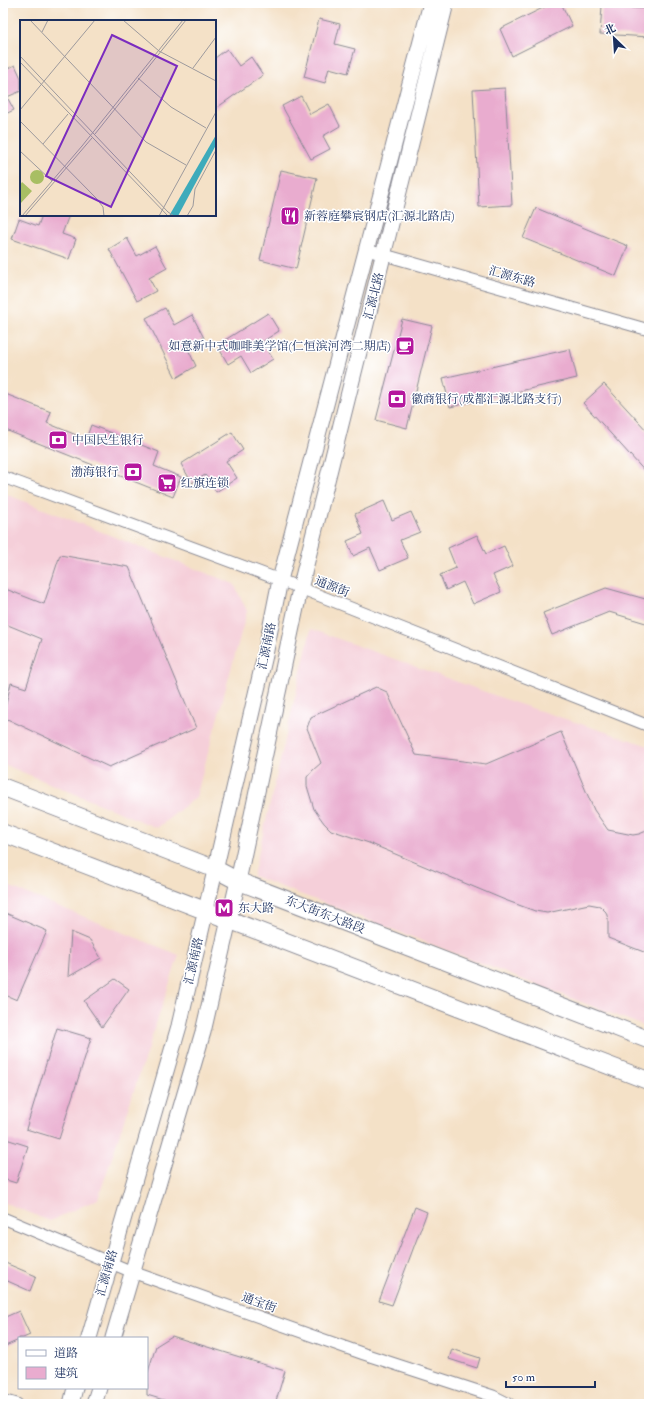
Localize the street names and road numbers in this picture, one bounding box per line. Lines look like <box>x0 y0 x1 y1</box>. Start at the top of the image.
street label: 汇源东路 <box>487 263 537 291</box>
street label: 汇源北路 <box>361 271 387 321</box>
street label: 通源街 <box>313 574 352 601</box>
street label: 汇源南路 <box>255 621 279 671</box>
street label: 东大街东大路段 <box>283 893 367 937</box>
street label: 汇源南路 <box>181 936 207 986</box>
street label: 汇源南路 <box>93 1248 121 1298</box>
street label: 通宝街 <box>240 1290 279 1317</box>

